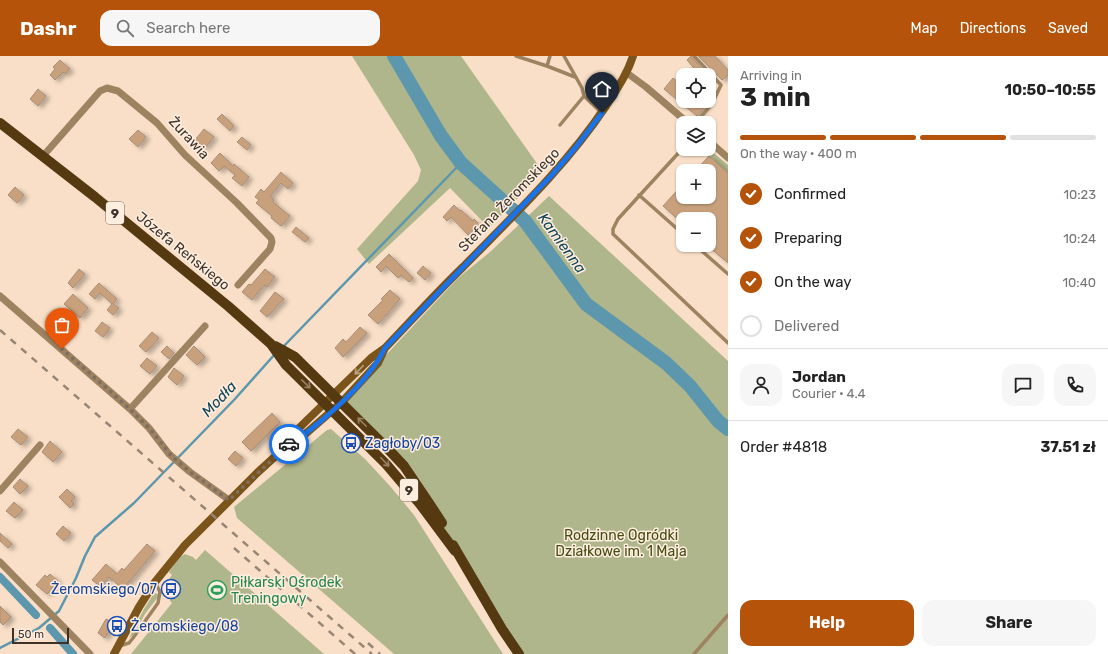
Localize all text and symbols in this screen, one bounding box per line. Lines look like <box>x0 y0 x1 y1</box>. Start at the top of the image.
search box <box>100 10 380 46</box>
text: Dashr <box>20 17 76 40</box>
icon: search <box>114 17 136 39</box>
text: Search here <box>146 19 230 37</box>
text: Map <box>911 20 938 37</box>
text: Directions <box>960 20 1026 37</box>
text: Saved <box>1048 20 1088 37</box>
map controls <box>676 68 716 252</box>
button: locate <box>676 68 716 108</box>
text: Arriving in <box>740 68 802 83</box>
pin <box>585 72 619 113</box>
icon: home <box>591 78 613 100</box>
text: 10:50–10:55 <box>1005 81 1096 99</box>
text: 3 min <box>740 82 811 113</box>
street label: Żurawia <box>165 113 213 163</box>
button: layers <box>676 116 716 156</box>
street label: Stefana Żeromskiego <box>455 144 563 256</box>
text: On the way · 400 m <box>740 146 857 161</box>
button: + <box>676 164 716 204</box>
icon: check <box>740 183 762 205</box>
text: Confirmed <box>774 185 846 203</box>
text: 10:23 <box>1063 187 1096 202</box>
road number: 9 <box>106 202 124 224</box>
street label: Józefa Reńskiego <box>133 208 233 294</box>
water label: Kamienna <box>534 209 590 277</box>
button: − <box>676 212 716 252</box>
icon: check <box>740 227 762 249</box>
text: Preparing <box>774 229 842 247</box>
text: 10:24 <box>1063 231 1096 246</box>
icon: check <box>740 271 762 293</box>
text: On the way <box>774 273 852 291</box>
text: 10:40 <box>1063 275 1096 290</box>
pin <box>45 308 79 349</box>
icon: bag <box>51 314 73 336</box>
text: Delivered <box>774 317 839 335</box>
button: person <box>740 364 782 406</box>
button: chat <box>1002 364 1044 406</box>
button: phone <box>1054 364 1096 406</box>
one-way arrow <box>355 365 364 375</box>
text: Jordan <box>792 368 846 386</box>
water label: Modła <box>198 377 240 420</box>
one-way arrow <box>301 379 311 389</box>
text: Courier · 4.4 <box>792 386 866 401</box>
one-way arrow <box>357 417 367 427</box>
courier <box>269 424 309 464</box>
bus stop icon: Zagłoby/03 <box>340 432 362 454</box>
icon: car <box>278 433 300 455</box>
place label: Zagłoby/03 <box>365 435 440 452</box>
text: Order #4818 <box>740 438 827 456</box>
text: 37.51 zł <box>1040 438 1096 456</box>
one-way arrow <box>380 457 389 467</box>
road number: 9 <box>400 479 418 501</box>
park label: Rodzinne Ogródki Działkowe im. 1 Maja <box>555 527 687 560</box>
place label: Piłkarski Ośrodek Treningowy <box>231 574 343 607</box>
bus stop icon: Żeromskiego/07 <box>160 578 182 600</box>
sports icon: Piłkarski Ośrodek Treningowy <box>206 579 228 601</box>
place label: Żeromskiego/07 <box>51 581 157 598</box>
button: Help <box>740 600 914 646</box>
button: Share <box>922 600 1096 646</box>
bus stop icon: Żeromskiego/08 <box>106 615 128 637</box>
place label: Żeromskiego/08 <box>131 618 239 635</box>
scale bar <box>12 626 69 645</box>
text: 50 m <box>18 628 44 641</box>

